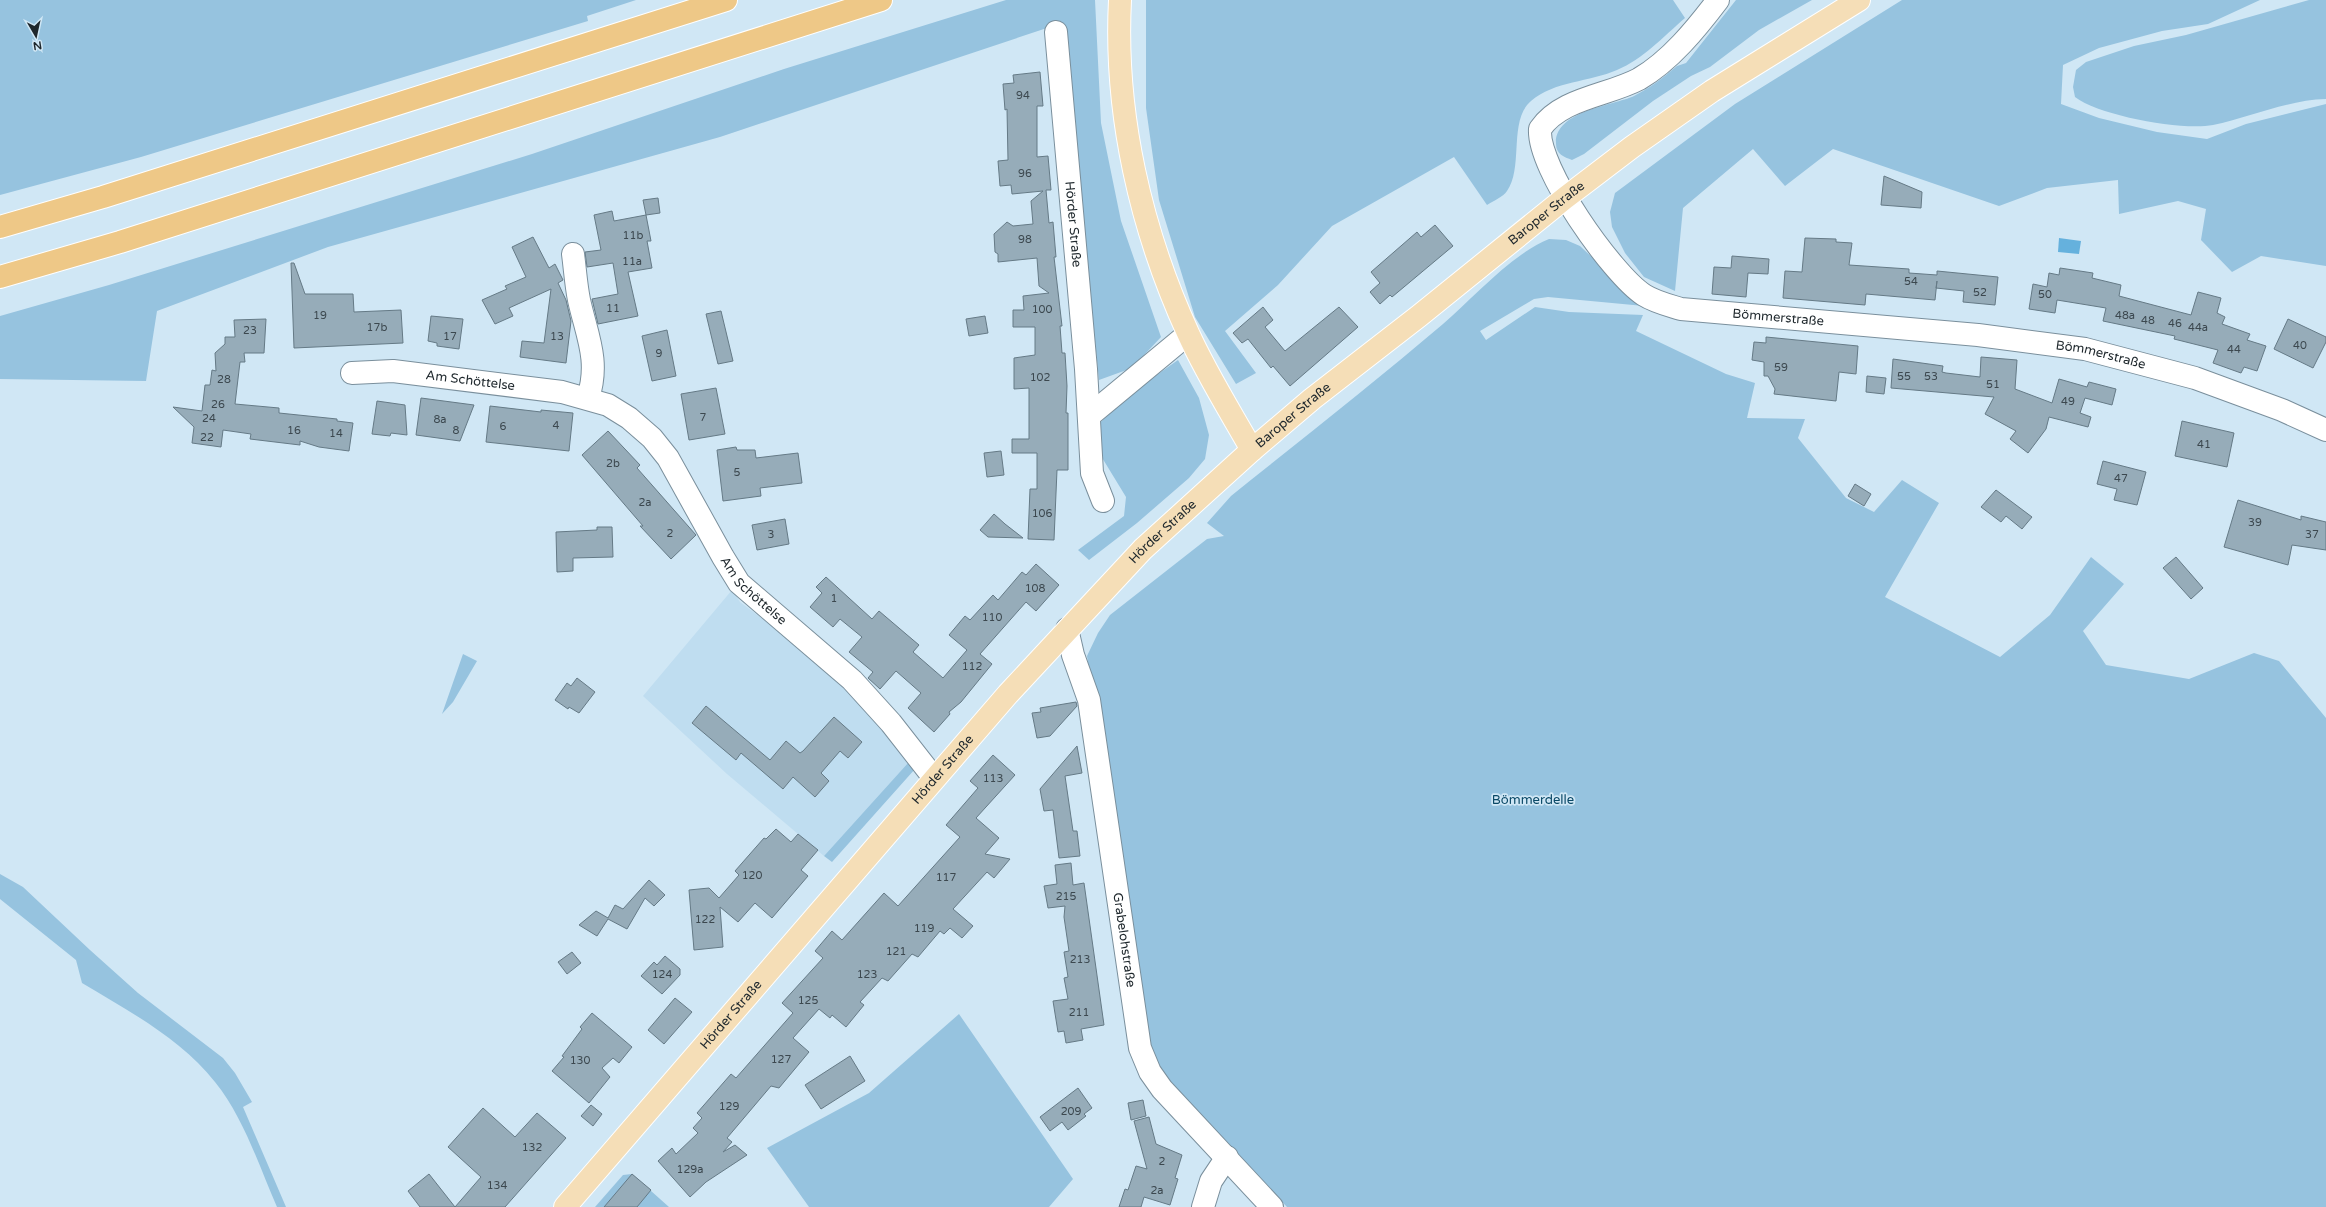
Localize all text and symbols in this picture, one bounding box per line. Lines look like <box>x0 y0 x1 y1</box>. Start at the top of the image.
north arrow <box>16 16 56 56</box>
text: N <box>32 38 43 52</box>
house number: 94 <box>1016 89 1030 102</box>
house number: 96 <box>1018 167 1032 180</box>
street label: Baroper Straße <box>1505 178 1588 249</box>
street label: Hörder Straße <box>1061 180 1085 268</box>
house number: 11b <box>623 229 643 242</box>
house number: 98 <box>1018 233 1032 246</box>
house number: 11a <box>622 255 642 268</box>
house number: 54 <box>1904 275 1918 288</box>
house number: 52 <box>1973 286 1987 299</box>
house number: 50 <box>2038 288 2052 301</box>
house number: 11 <box>606 302 620 315</box>
house number: 100 <box>1032 303 1052 316</box>
street label: Bömmerstraße <box>1732 306 1825 329</box>
house number: 19 <box>313 309 327 322</box>
house number: 48a <box>2115 309 2135 322</box>
house number: 48 <box>2141 314 2155 327</box>
house number: 46 <box>2168 317 2182 330</box>
house number: 17b <box>367 321 387 334</box>
house number: 44a <box>2188 321 2208 334</box>
house number: 23 <box>243 324 257 337</box>
house number: 17 <box>443 330 457 343</box>
house number: 13 <box>550 330 564 343</box>
street label: Bömmerstraße <box>2055 337 2147 373</box>
house number: 40 <box>2293 339 2307 352</box>
house number: 44 <box>2227 343 2241 356</box>
house number: 9 <box>656 347 663 360</box>
house number: 59 <box>1774 361 1788 374</box>
street label: Am Schöttelse <box>425 367 516 394</box>
house number: 55 <box>1897 370 1911 383</box>
house number: 53 <box>1924 370 1938 383</box>
house number: 102 <box>1030 371 1050 384</box>
house number: 28 <box>217 373 231 386</box>
house number: 51 <box>1986 378 2000 391</box>
street label: Baroper Straße <box>1252 379 1334 451</box>
house number: 49 <box>2061 395 2075 408</box>
house number: 26 <box>211 398 225 411</box>
house number: 7 <box>700 411 707 424</box>
house number: 24 <box>202 412 216 425</box>
house number: 8a <box>433 413 447 426</box>
house number: 4 <box>553 419 560 432</box>
house number: 6 <box>500 420 507 433</box>
house number: 16 <box>287 424 301 437</box>
house number: 8 <box>453 424 460 437</box>
house number: 14 <box>329 427 343 440</box>
house number: 22 <box>200 431 214 444</box>
house number: 41 <box>2197 438 2211 451</box>
house number: 2b <box>606 457 620 470</box>
house number: 5 <box>734 466 741 479</box>
house number: 47 <box>2114 472 2128 485</box>
house number: 2a <box>638 496 652 509</box>
street label: Hörder Straße <box>1125 496 1200 567</box>
house number: 106 <box>1032 507 1052 520</box>
house number: 39 <box>2248 516 2262 529</box>
house number: 2 <box>667 527 674 540</box>
house number: 3 <box>768 528 775 541</box>
house number: 37 <box>2305 528 2319 541</box>
street label: Am Schöttelse <box>717 554 790 628</box>
house number: 108 <box>1025 582 1045 595</box>
house number: 1 <box>831 592 837 605</box>
house number: 110 <box>982 611 1002 624</box>
house number: 112 <box>962 660 982 673</box>
street label: Hörder Straße <box>908 732 977 808</box>
house number: 113 <box>983 772 1003 785</box>
park label: Bömmerdelle <box>1492 792 1574 808</box>
house number: 120 <box>742 869 762 882</box>
house number: 117 <box>936 871 956 884</box>
house number: 215 <box>1056 890 1076 903</box>
street label: Grabelohstraße <box>1109 892 1139 988</box>
house number: 122 <box>695 913 715 926</box>
house number: 119 <box>914 922 934 935</box>
house number: 121 <box>886 945 906 958</box>
house number: 213 <box>1070 953 1090 966</box>
house number: 124 <box>652 968 672 981</box>
house number: 123 <box>857 968 877 981</box>
street label: Hörder Straße <box>697 977 765 1053</box>
house number: 125 <box>798 994 818 1007</box>
house number: 211 <box>1069 1006 1089 1019</box>
house number: 127 <box>771 1053 791 1066</box>
house number: 130 <box>570 1054 590 1067</box>
house number: 129 <box>719 1100 739 1113</box>
house number: 209 <box>1061 1105 1081 1118</box>
house number: 132 <box>522 1141 542 1154</box>
house number: 2 <box>1159 1155 1166 1168</box>
house number: 129a <box>677 1163 703 1176</box>
house number: 134 <box>487 1179 507 1192</box>
house number: 2a <box>1150 1184 1164 1197</box>

